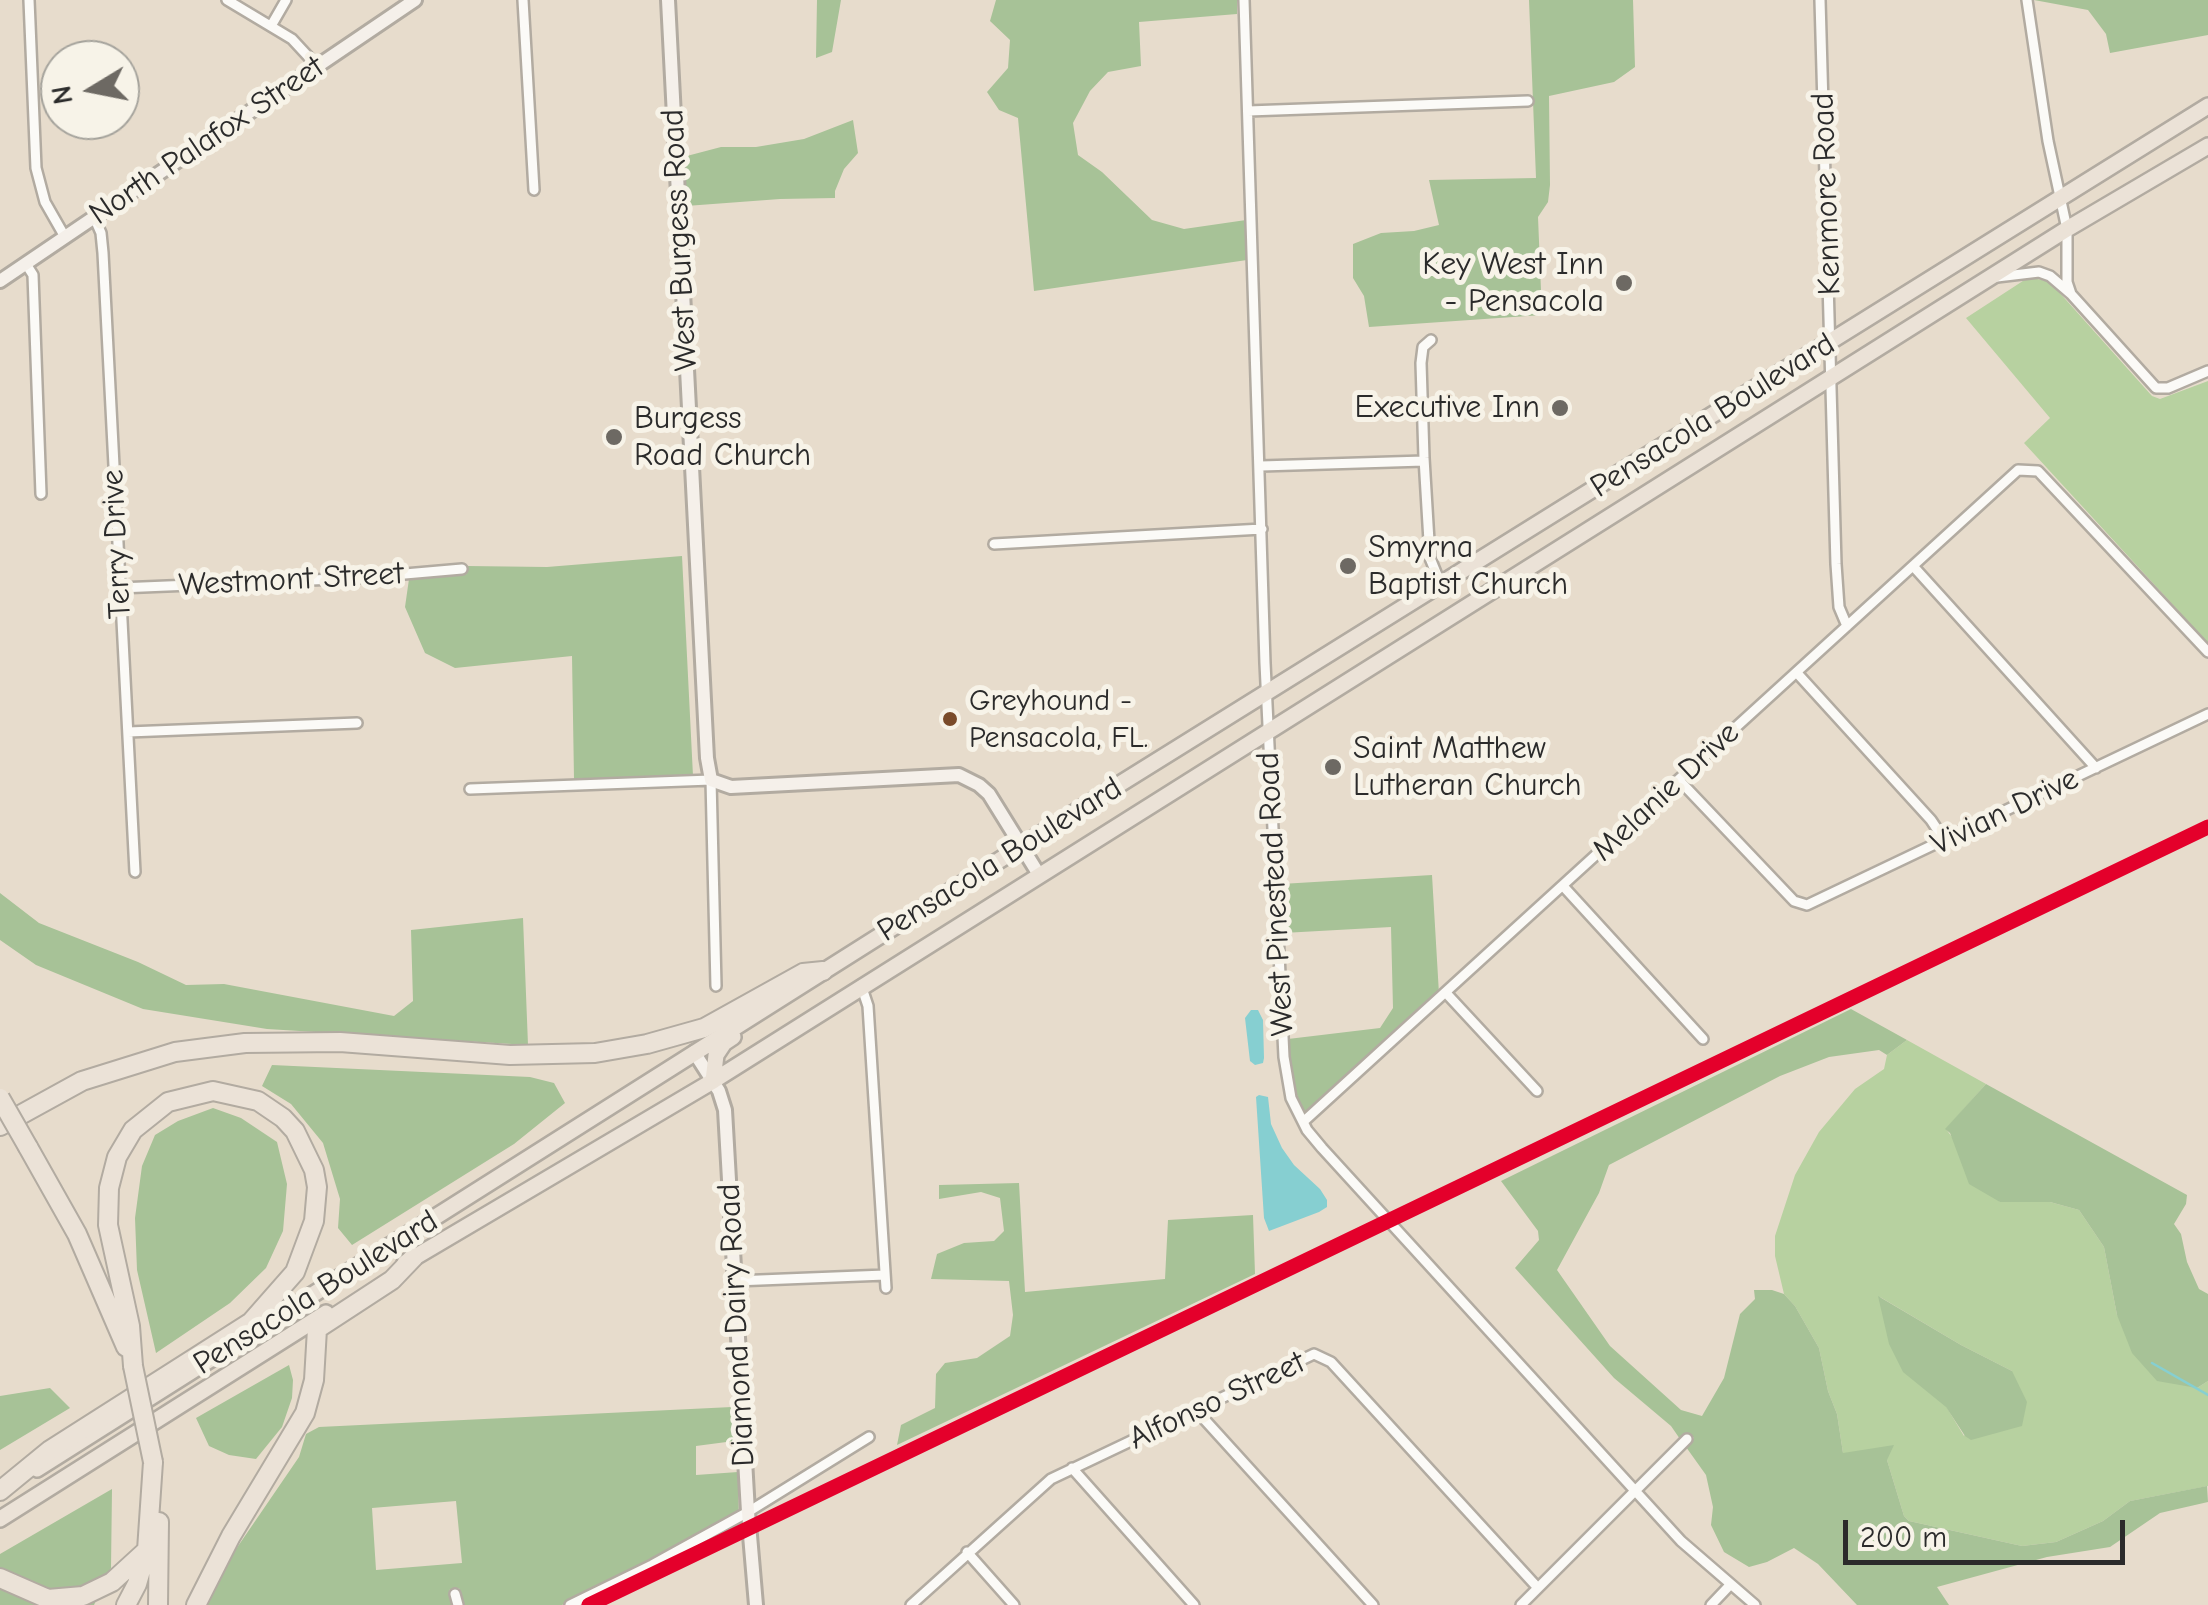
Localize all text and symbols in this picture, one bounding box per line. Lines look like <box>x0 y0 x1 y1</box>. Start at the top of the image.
north arrow <box>40 40 140 140</box>
street label: North Palafox Street <box>82 48 332 234</box>
text: N <box>45 83 80 107</box>
street label: Kenmore Road <box>1804 92 1850 296</box>
street label: West Burgess Road <box>654 108 706 372</box>
place label: Key West Inn - Pensacola <box>1422 246 1604 321</box>
marker: Key West Inn - Pensacola <box>1613 272 1635 294</box>
street label: Pensacola Boulevard <box>1584 325 1842 507</box>
place label: Executive Inn <box>1355 389 1540 427</box>
marker: Executive Inn <box>1549 397 1571 419</box>
place label: Burgess Road Church <box>634 400 811 475</box>
marker: Burgess Road Church <box>603 426 625 448</box>
street label: Terry Drive <box>94 468 140 620</box>
place label: Smyrna Baptist Church <box>1368 529 1568 604</box>
street label: Westmont Street <box>178 555 404 605</box>
marker: Smyrna Baptist Church <box>1337 555 1359 577</box>
place label: Greyhound - Pensacola, FL. <box>969 684 1148 754</box>
marker: Greyhound - Pensacola, FL. <box>940 709 960 729</box>
street label: Melanie Drive <box>1585 714 1747 870</box>
place label: Saint Matthew Lutheran Church <box>1353 730 1582 805</box>
street label: West Pinestead Road <box>1249 751 1303 1037</box>
marker: Saint Matthew Lutheran Church <box>1322 756 1344 778</box>
street label: Vivian Drive <box>1925 760 2085 864</box>
street label: Pensacola Boulevard <box>871 769 1129 951</box>
street label: Diamond Dairy Road <box>710 1183 764 1467</box>
street label: Pensacola Boulevard <box>187 1202 445 1384</box>
street label: Alfonso Street <box>1123 1344 1311 1458</box>
scale bar <box>1848 1500 2130 1562</box>
text: 200 m <box>1860 1520 1947 1555</box>

